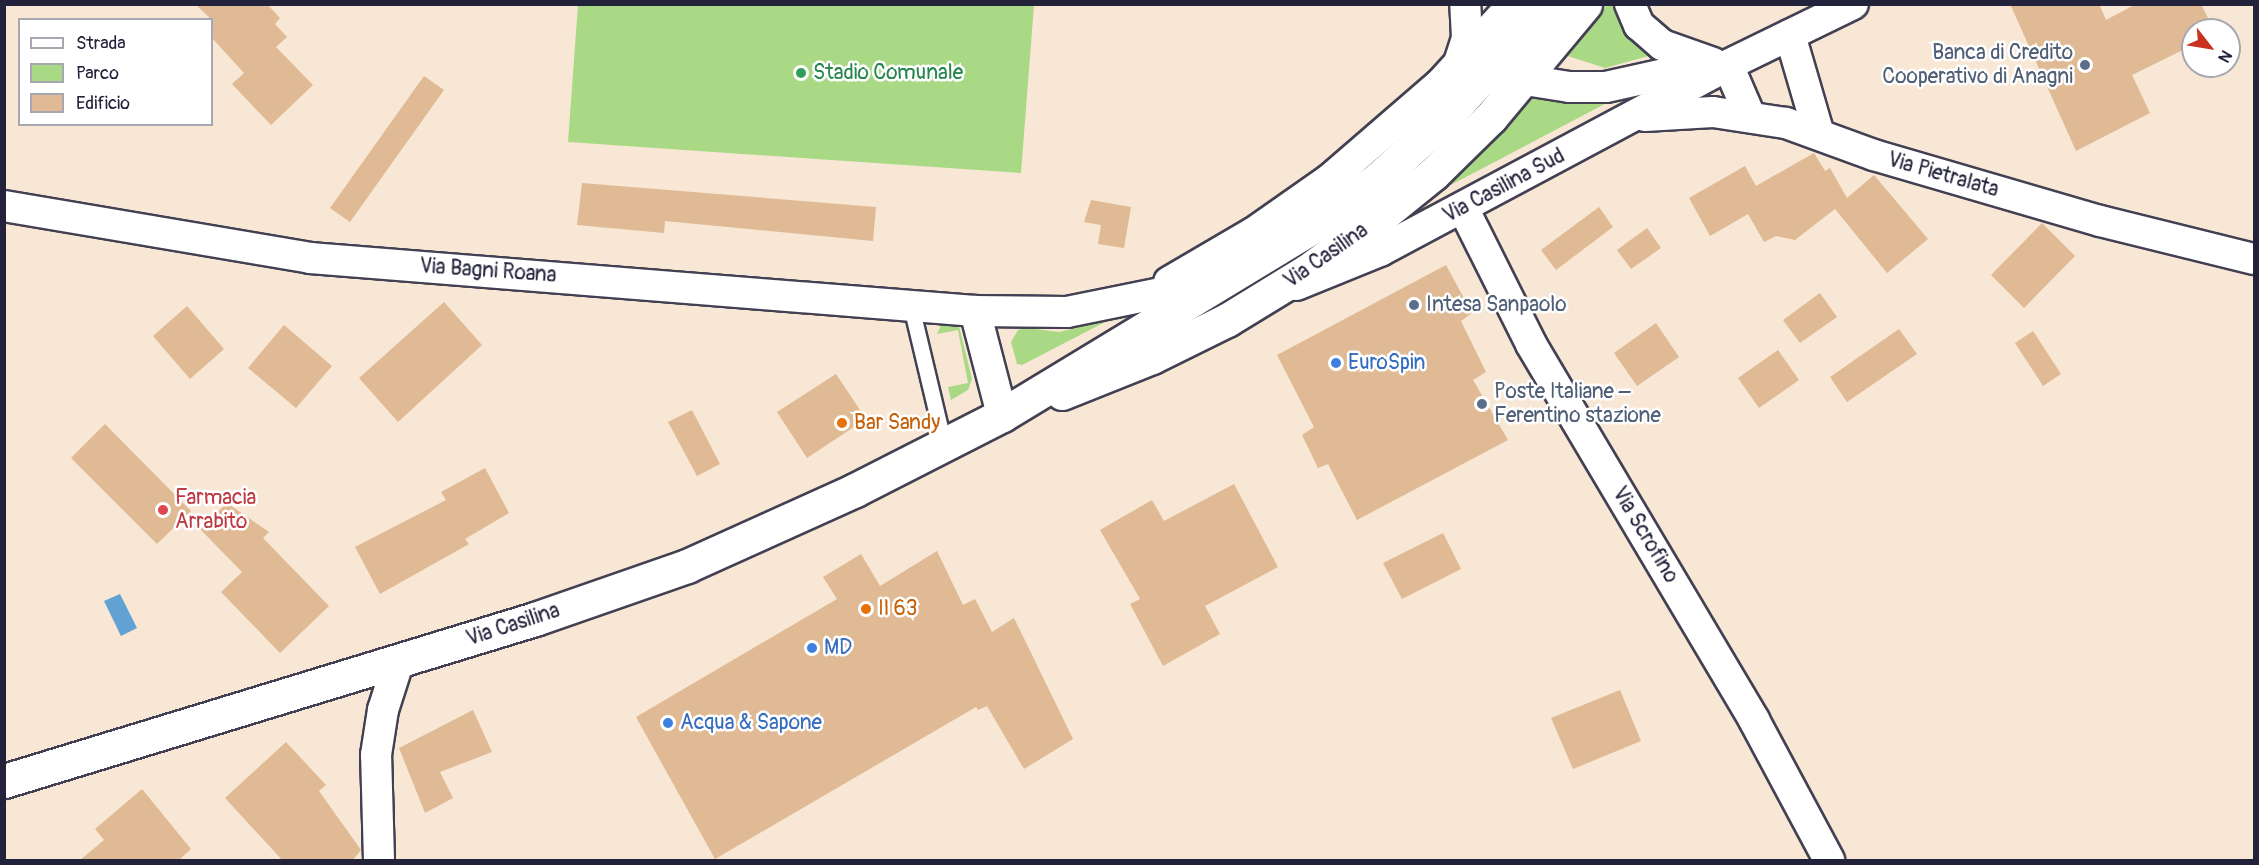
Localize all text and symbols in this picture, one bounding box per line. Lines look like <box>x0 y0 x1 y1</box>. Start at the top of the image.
legend <box>18 18 213 126</box>
north arrow <box>2181 18 2241 78</box>
text: Strada <box>76 32 126 55</box>
place label: Banca di Credito Cooperativo di Anagni <box>1882 40 2073 90</box>
text: N <box>2213 46 2236 66</box>
marker: Banca di Credito Cooperativo di Anagni <box>2078 58 2092 72</box>
place label: Stadio Comunale <box>813 60 963 86</box>
text: Parco <box>76 62 119 85</box>
marker: Stadio Comunale <box>794 66 808 80</box>
text: Edificio <box>76 92 130 115</box>
street label: Via Casilina Sud <box>1439 143 1569 229</box>
street label: Via Pietralata <box>1885 147 2001 203</box>
street label: Via Casilina <box>1279 218 1373 294</box>
street label: Via Bagni Roana <box>419 254 557 288</box>
place label: Intesa Sanpaolo <box>1426 292 1567 318</box>
marker: Intesa Sanpaolo <box>1407 298 1421 312</box>
place label: EuroSpin <box>1348 350 1425 376</box>
marker: EuroSpin <box>1329 356 1343 370</box>
place label: Poste Italiane – Ferentino stazione <box>1494 379 1661 429</box>
marker: Poste Italiane – Ferentino stazione <box>1475 397 1489 411</box>
place label: Bar Sandy <box>854 410 940 436</box>
marker: Bar Sandy <box>835 416 849 430</box>
street label: Via Scrofino <box>1606 482 1684 588</box>
place label: Farmacia Arrabito <box>175 485 256 535</box>
marker: Farmacia Arrabito <box>156 503 170 517</box>
place label: Il 63 <box>878 596 917 622</box>
street label: Via Casilina <box>463 598 563 652</box>
marker: Il 63 <box>859 602 873 616</box>
place label: MD <box>824 635 852 661</box>
marker: MD <box>805 641 819 655</box>
place label: Acqua & Sapone <box>680 710 822 736</box>
marker: Acqua & Sapone <box>661 716 675 730</box>

